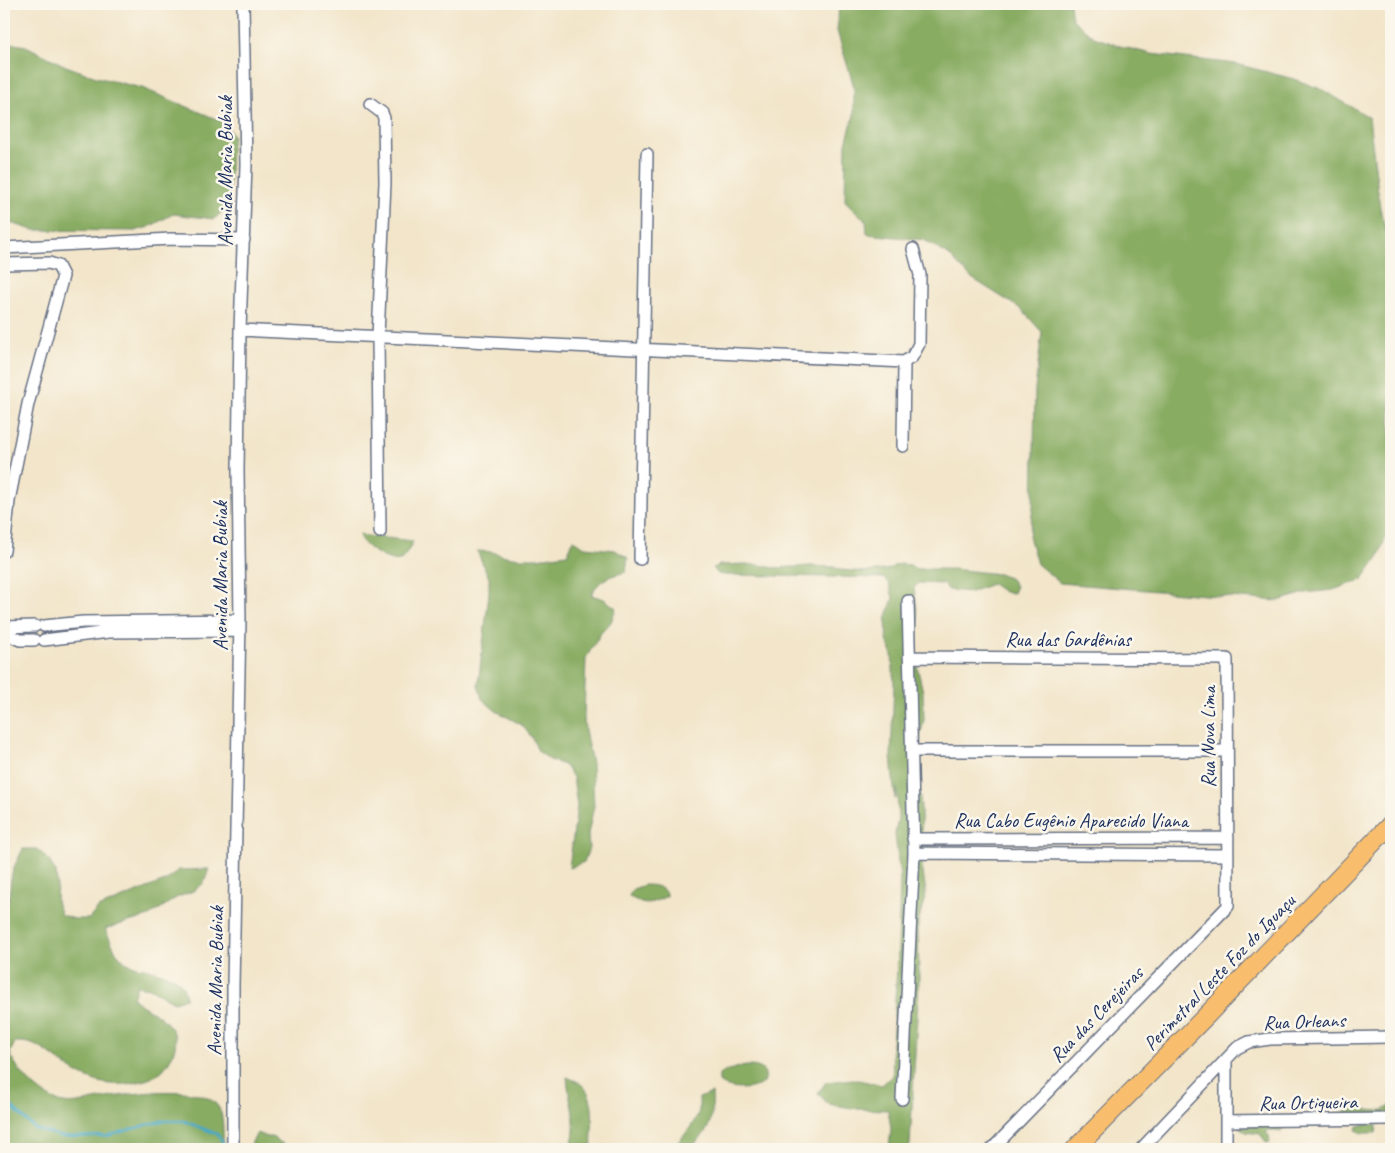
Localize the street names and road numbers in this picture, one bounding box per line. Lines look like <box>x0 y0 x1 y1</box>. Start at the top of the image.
street label: Avenida Maria Bubiak <box>213 95 238 246</box>
street label: Avenida Maria Bubiak <box>208 500 233 651</box>
street label: Rua das Gardênias <box>1005 627 1133 652</box>
street label: Rua Nova Lima <box>1196 684 1221 788</box>
street label: Rua Cabo Eugênio Aparecido Viana <box>954 808 1190 833</box>
street label: Perimetral Leste Foz do Iguaçu <box>1138 888 1302 1056</box>
street label: Avenida Maria Bubiak <box>202 904 229 1056</box>
street label: Rua das Cerejeiras <box>1044 959 1150 1068</box>
street label: Rua Orleans <box>1263 1008 1348 1035</box>
street label: Rua Ortigueira <box>1259 1089 1359 1116</box>

